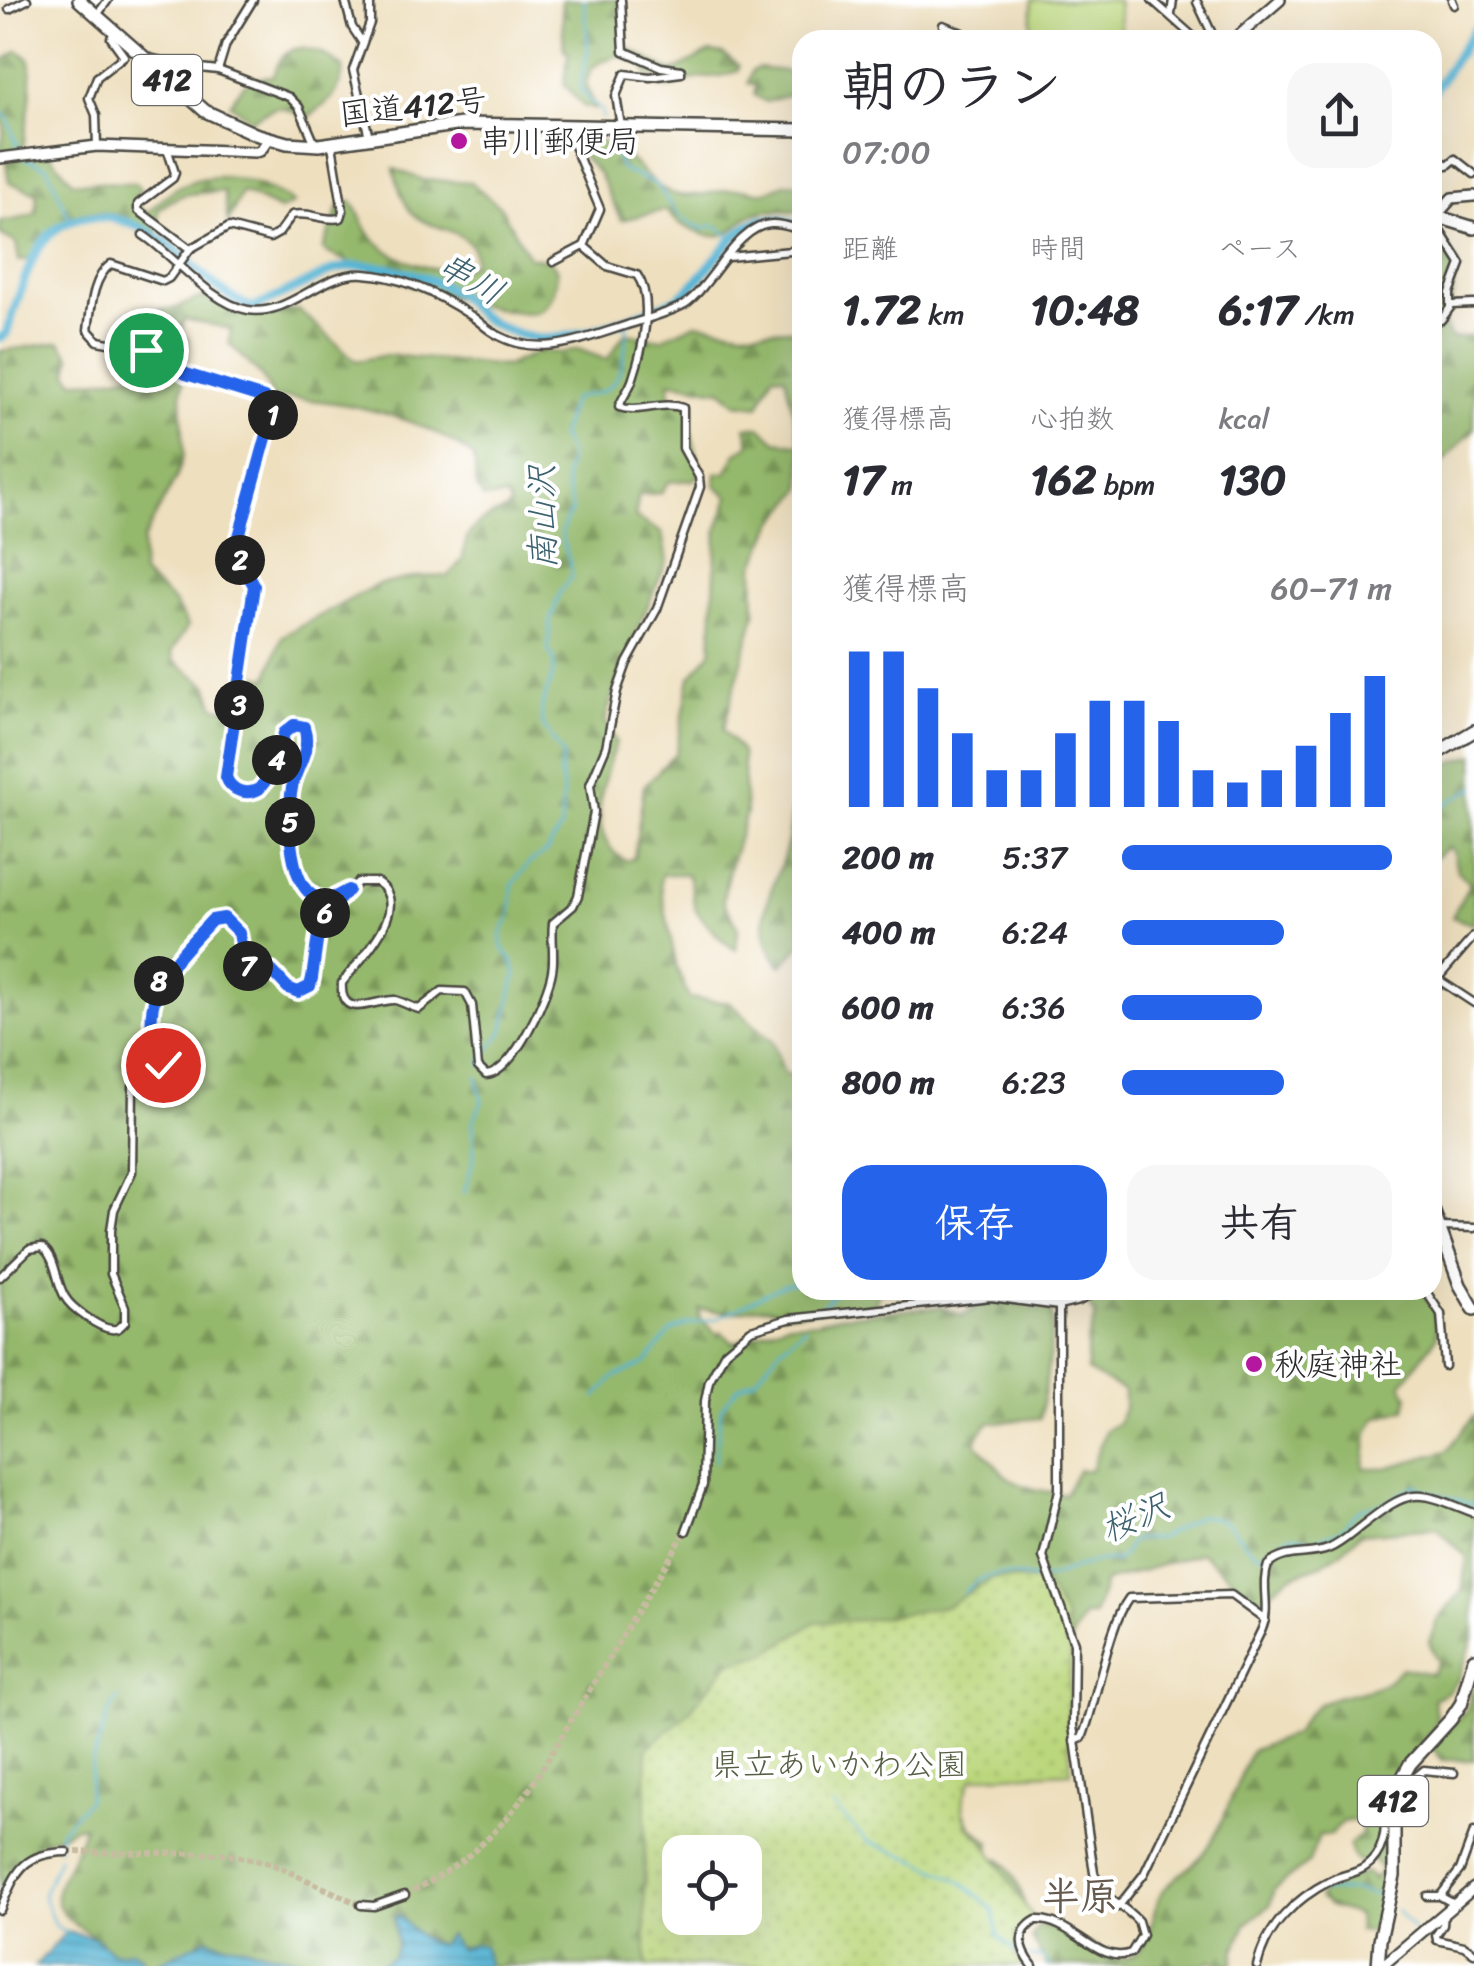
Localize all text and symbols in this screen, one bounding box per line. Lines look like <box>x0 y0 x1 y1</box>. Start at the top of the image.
text: 朝のラン <box>842 38 1062 135</box>
road number: 412 <box>132 55 202 105</box>
button: share <box>1287 63 1392 168</box>
street label: 国道412号 <box>336 71 490 143</box>
place label: 串川郵便局 <box>479 113 639 170</box>
text: 07:00 <box>842 124 931 181</box>
marker: 串川郵便局 <box>448 130 470 152</box>
text: 距離 <box>842 224 898 273</box>
text: 時間 <box>1030 224 1086 273</box>
text: ペース <box>1219 224 1301 273</box>
water label: 串川 <box>425 234 517 322</box>
text: 1.72 <box>842 273 921 347</box>
text: 10:48 <box>1030 273 1139 347</box>
text: 6:17 <box>1219 273 1297 347</box>
text: km <box>921 290 965 339</box>
text: /km <box>1297 290 1355 339</box>
pin <box>104 308 189 393</box>
icon: arrive <box>119 323 174 378</box>
pin: 1 <box>248 390 298 440</box>
text: 1 <box>267 390 279 439</box>
text: 獲得標高 <box>842 394 954 443</box>
text: 心拍数 <box>1030 394 1114 443</box>
text: kcal <box>1219 394 1270 443</box>
text: 17 <box>842 443 884 517</box>
text: 162 <box>1030 443 1096 517</box>
text: 130 <box>1219 443 1286 517</box>
text: m <box>884 460 913 509</box>
text: bpm <box>1096 460 1155 509</box>
water label: 南山沢 <box>510 463 574 570</box>
pin: 2 <box>215 535 265 585</box>
text: 2 <box>232 535 248 584</box>
text: 獲得標高 <box>842 560 970 617</box>
text: 60–71 m <box>1271 560 1392 617</box>
pin: 3 <box>214 680 264 730</box>
text: 3 <box>231 680 247 729</box>
pin: 4 <box>252 735 302 785</box>
text: 4 <box>268 735 286 784</box>
pin: 5 <box>265 797 315 847</box>
text: 5 <box>281 797 299 846</box>
text: 200 m <box>842 829 934 886</box>
text: 5:37 <box>1002 829 1067 886</box>
pin: 6 <box>300 888 350 938</box>
text: 6 <box>317 888 333 937</box>
text: 400 m <box>842 904 935 961</box>
text: 6:24 <box>1002 904 1068 961</box>
pin: 7 <box>223 941 273 991</box>
text: 7 <box>240 941 256 990</box>
pin: 8 <box>134 956 184 1006</box>
text: 8 <box>151 956 167 1005</box>
text: 600 m <box>842 979 934 1036</box>
text: 6:36 <box>1002 979 1066 1036</box>
pin <box>121 1023 206 1108</box>
icon: check <box>136 1038 191 1093</box>
text: 800 m <box>842 1054 935 1111</box>
text: 6:23 <box>1002 1054 1066 1111</box>
button: 保存 <box>842 1165 1107 1280</box>
button: 共有 <box>1127 1165 1392 1280</box>
place label: 秋庭神社 <box>1274 1336 1402 1393</box>
marker: 秋庭神社 <box>1243 1353 1265 1375</box>
water label: 桜沢 <box>1091 1474 1180 1559</box>
park label: 県立あいかわ公園 <box>711 1736 967 1793</box>
road number: 412 <box>1358 1776 1428 1826</box>
map controls <box>662 1835 762 1935</box>
button: locate <box>662 1835 762 1935</box>
district label: 半原 <box>1042 1863 1118 1930</box>

